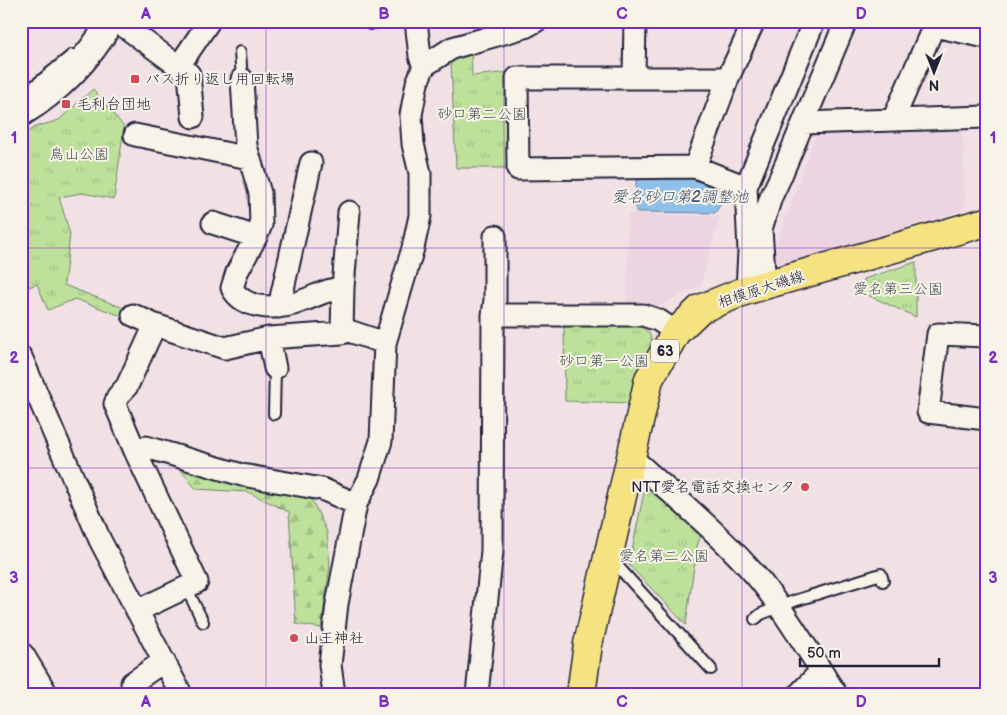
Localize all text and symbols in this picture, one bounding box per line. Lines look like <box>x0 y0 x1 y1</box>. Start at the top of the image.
text: A <box>140 5 151 24</box>
text: B <box>378 5 390 24</box>
text: C <box>616 5 628 24</box>
text: D <box>855 5 867 24</box>
north arrow <box>910 48 960 98</box>
place label: バス折り返し用回転場 <box>145 70 295 89</box>
marker: バス折り返し用回転場 <box>129 73 141 85</box>
text: N <box>929 76 939 93</box>
place label: 毛利台団地 <box>76 95 151 114</box>
marker: 毛利台団地 <box>60 98 72 110</box>
park label: 砂口第二公園 <box>437 105 527 124</box>
text: 1 <box>11 129 17 148</box>
text: 1 <box>990 129 996 148</box>
park label: 鳥山公園 <box>49 145 109 164</box>
water label: 愛名砂口第2調整池 <box>611 188 750 207</box>
street label: 相模原大磯線 <box>715 267 807 312</box>
park label: 愛名第三公園 <box>853 280 943 299</box>
road number: 63 <box>651 340 679 362</box>
text: 2 <box>9 349 19 368</box>
text: 2 <box>988 349 998 368</box>
park label: 砂口第一公園 <box>559 352 649 371</box>
place label: NTT愛名電話交換センタ <box>631 478 795 497</box>
marker: NTT愛名電話交換センタ <box>799 481 811 493</box>
park label: 愛名第二公園 <box>619 547 709 566</box>
text: 3 <box>9 569 19 588</box>
text: 3 <box>988 569 998 588</box>
place label: 山王神社 <box>304 629 364 648</box>
marker: 山王神社 <box>288 632 300 644</box>
scale bar <box>800 635 938 667</box>
text: 50 m <box>807 644 841 663</box>
text: A <box>140 693 151 712</box>
text: B <box>378 693 390 712</box>
text: C <box>616 693 628 712</box>
text: D <box>855 693 867 712</box>

